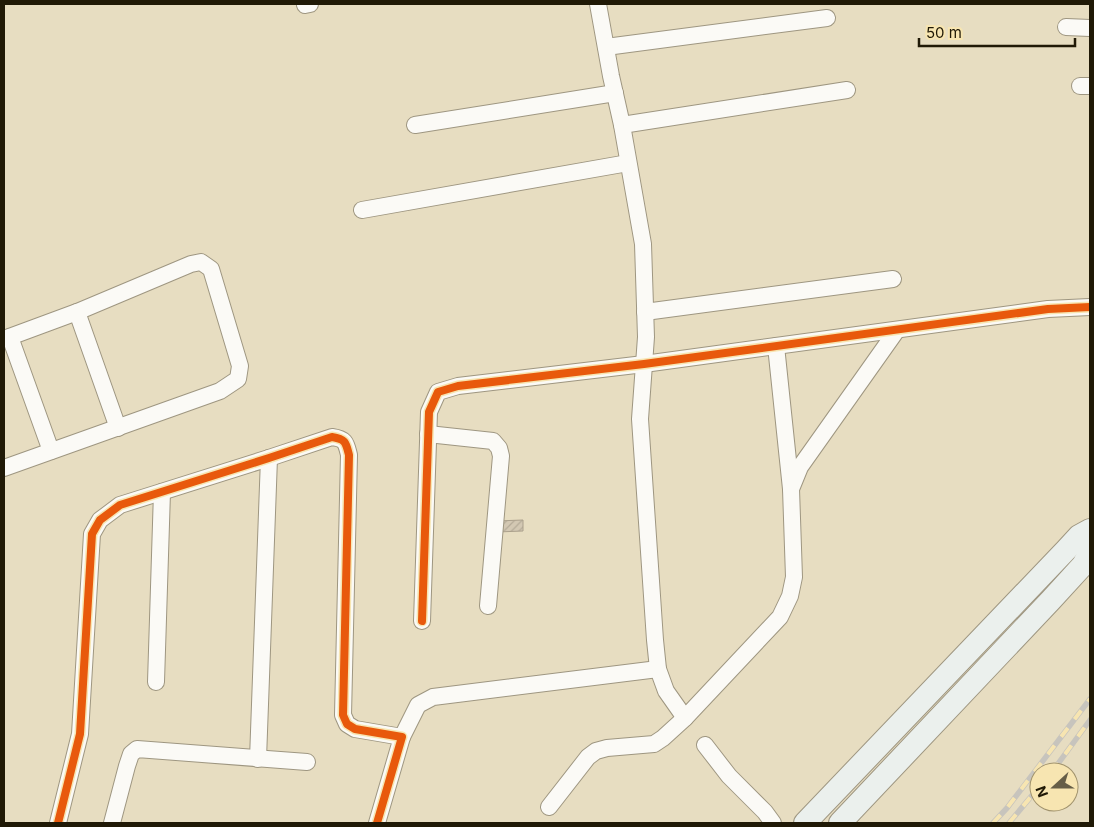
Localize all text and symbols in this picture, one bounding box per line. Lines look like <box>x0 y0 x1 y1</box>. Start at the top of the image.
scale bar <box>919 15 1075 47</box>
text: 50 m <box>926 23 962 42</box>
north arrow <box>1029 762 1079 812</box>
text: N <box>1032 784 1051 800</box>

